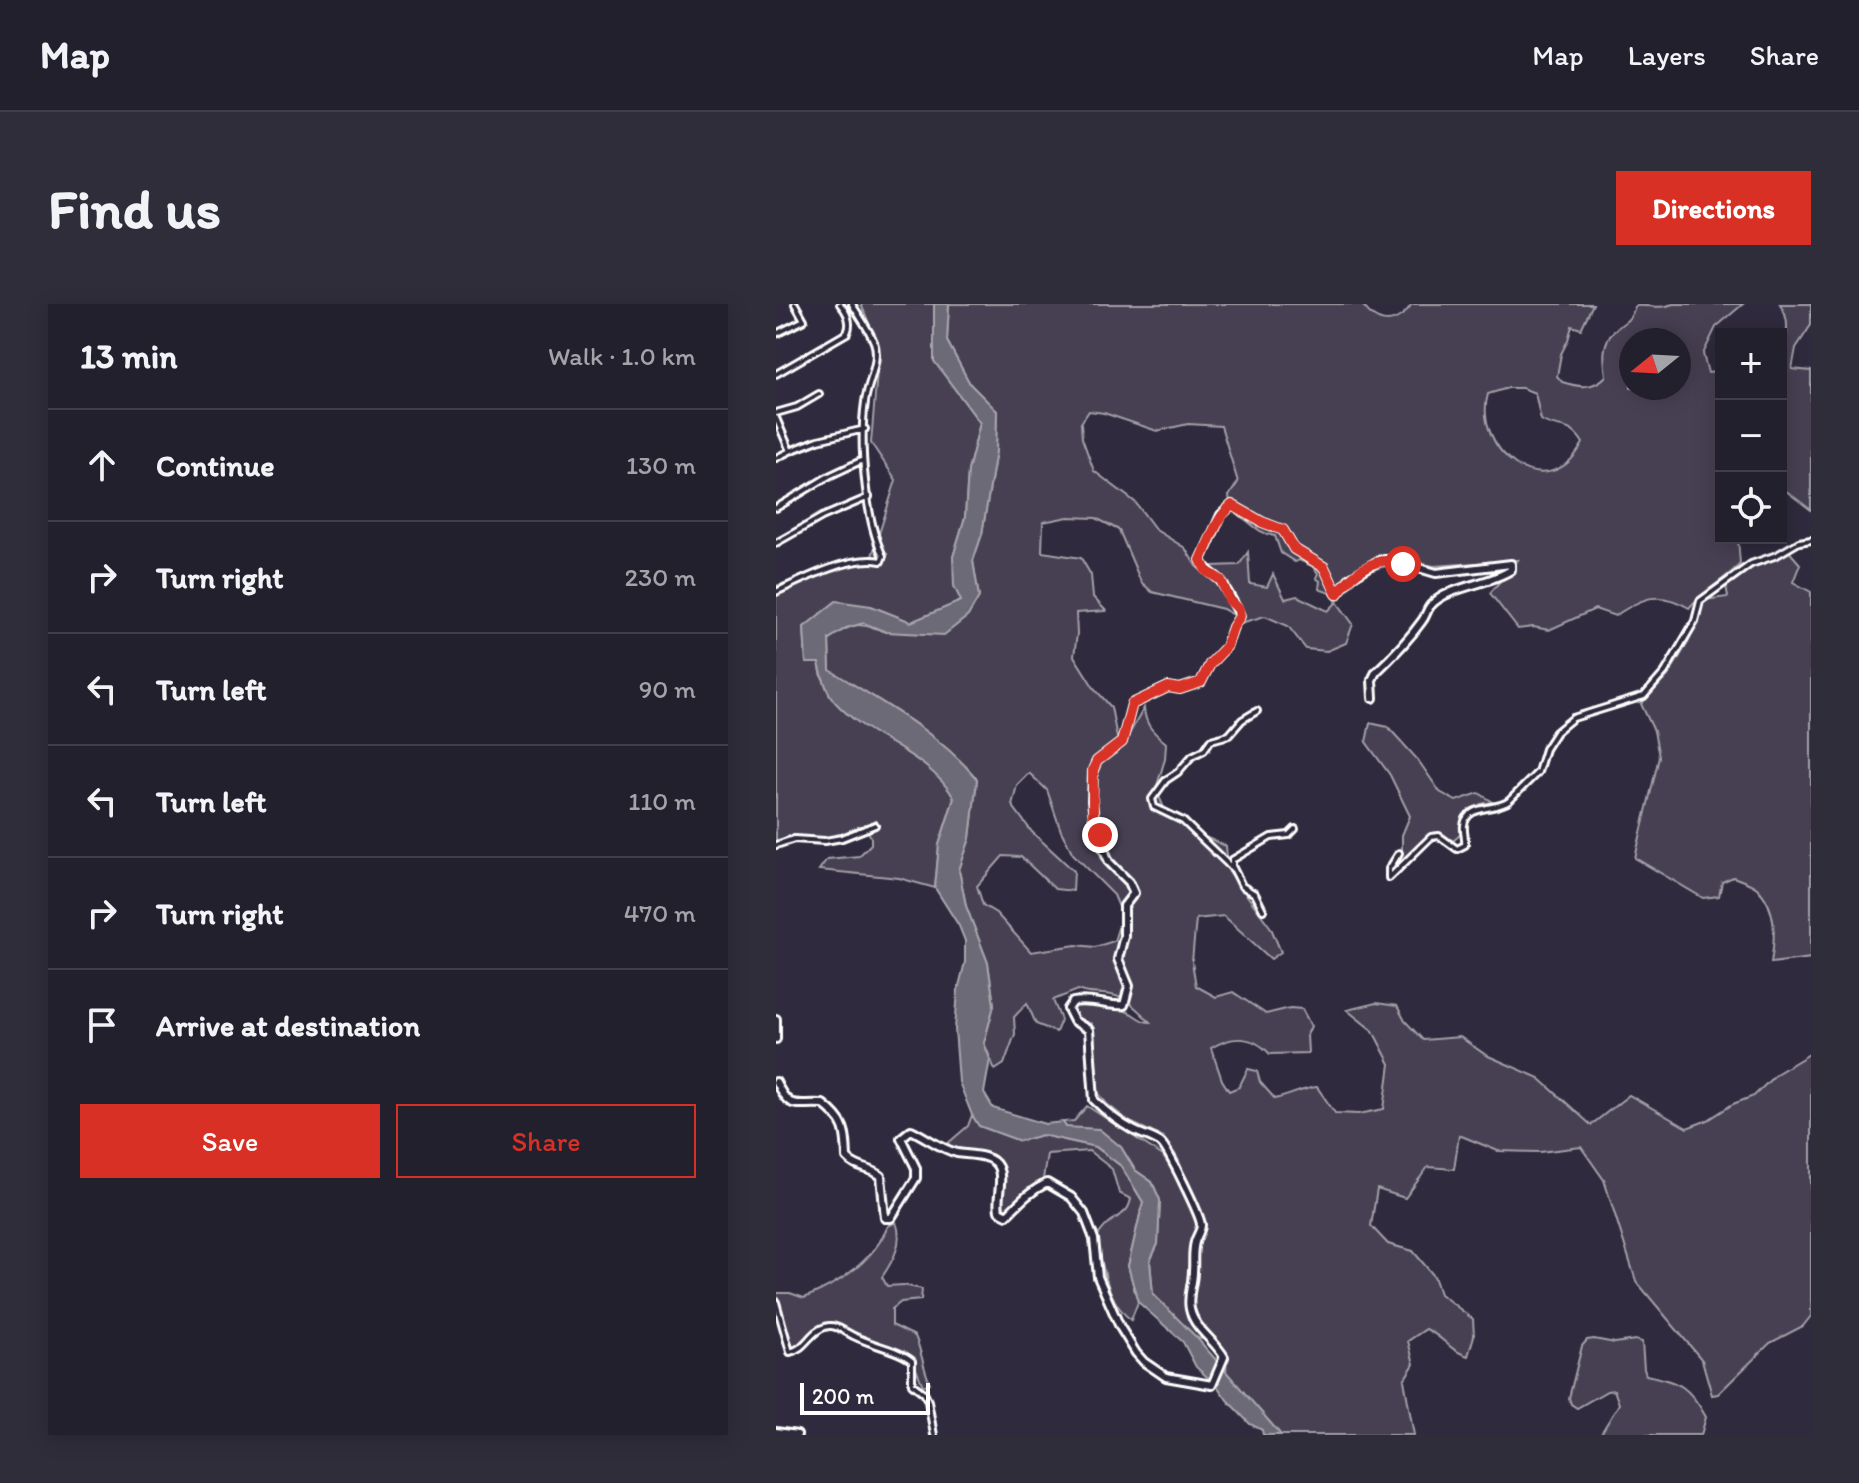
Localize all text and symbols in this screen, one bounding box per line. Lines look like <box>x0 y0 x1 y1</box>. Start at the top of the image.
text: Map <box>40 32 110 78</box>
text: Map <box>1532 38 1584 72</box>
text: Layers <box>1628 38 1706 72</box>
text: Share <box>1750 38 1819 72</box>
button: Directions <box>1616 171 1811 245</box>
text: Find us <box>48 175 221 242</box>
north arrow <box>1619 328 1691 400</box>
map controls <box>1715 328 1787 544</box>
button: + <box>1715 328 1787 400</box>
text: 13 min <box>80 336 177 377</box>
text: Walk · 1.0 km <box>548 340 696 372</box>
button: − <box>1715 400 1787 472</box>
icon: ahead <box>80 443 124 487</box>
text: Continue <box>156 447 275 484</box>
text: 130 m <box>626 449 696 481</box>
button: locate <box>1715 472 1787 544</box>
route start <box>1385 546 1421 582</box>
icon: right <box>80 555 124 599</box>
text: Turn right <box>156 559 284 596</box>
text: 230 m <box>624 561 696 593</box>
icon: left <box>80 667 124 711</box>
text: Turn left <box>156 671 267 708</box>
text: 90 m <box>639 673 696 705</box>
icon: left <box>80 779 124 823</box>
text: Turn left <box>156 783 267 820</box>
text: 110 m <box>628 785 696 817</box>
route end <box>1082 817 1118 853</box>
icon: right <box>80 891 124 935</box>
text: Turn right <box>156 895 284 932</box>
text: 470 m <box>624 897 696 929</box>
icon: arrive <box>80 1003 124 1047</box>
text: Arrive at destination <box>156 1007 420 1044</box>
button: Save <box>80 1104 380 1178</box>
button: Share <box>396 1104 696 1178</box>
scale bar <box>800 1379 930 1415</box>
text: 200 m <box>812 1383 874 1410</box>

